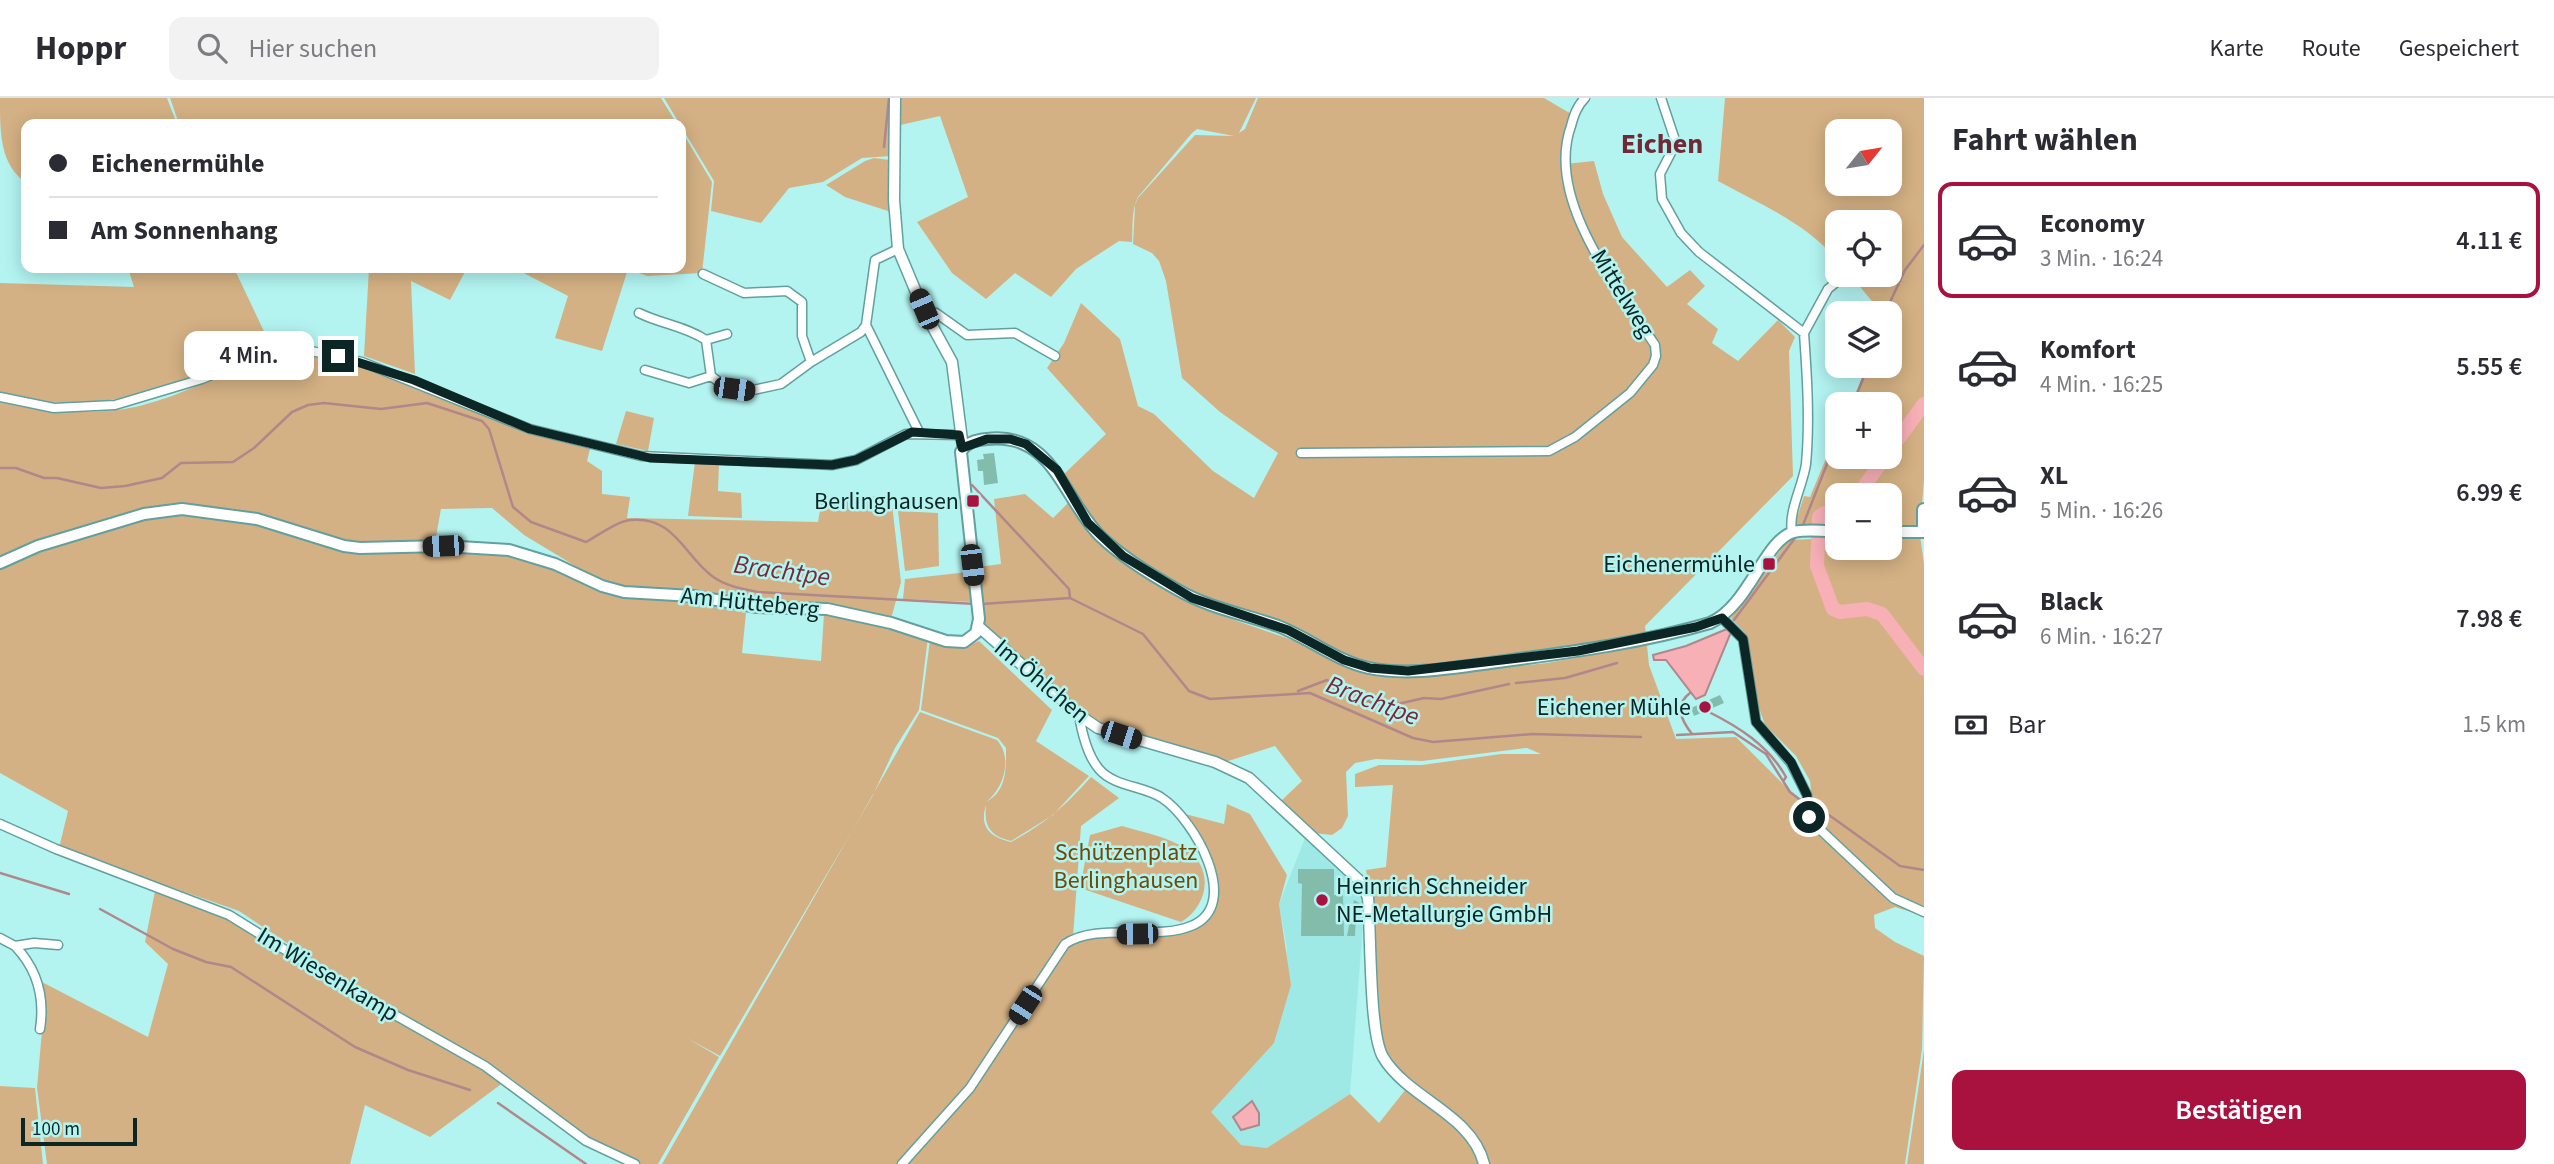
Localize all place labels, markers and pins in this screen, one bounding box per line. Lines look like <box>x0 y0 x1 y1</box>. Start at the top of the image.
place label: Berlinghausen <box>814 484 959 519</box>
marker: Berlinghausen <box>965 493 981 509</box>
place label: Eichenermühle <box>1603 547 1755 582</box>
marker: Eichenermühle <box>1761 556 1777 572</box>
place label: Eichener Mühle <box>1537 690 1691 725</box>
marker: Eichener Mühle <box>1697 699 1713 715</box>
place label: Heinrich Schneider NE-Metallurgie GmbH <box>1336 869 1552 932</box>
marker: Heinrich Schneider NE-Metallurgie GmbH <box>1314 892 1330 908</box>

